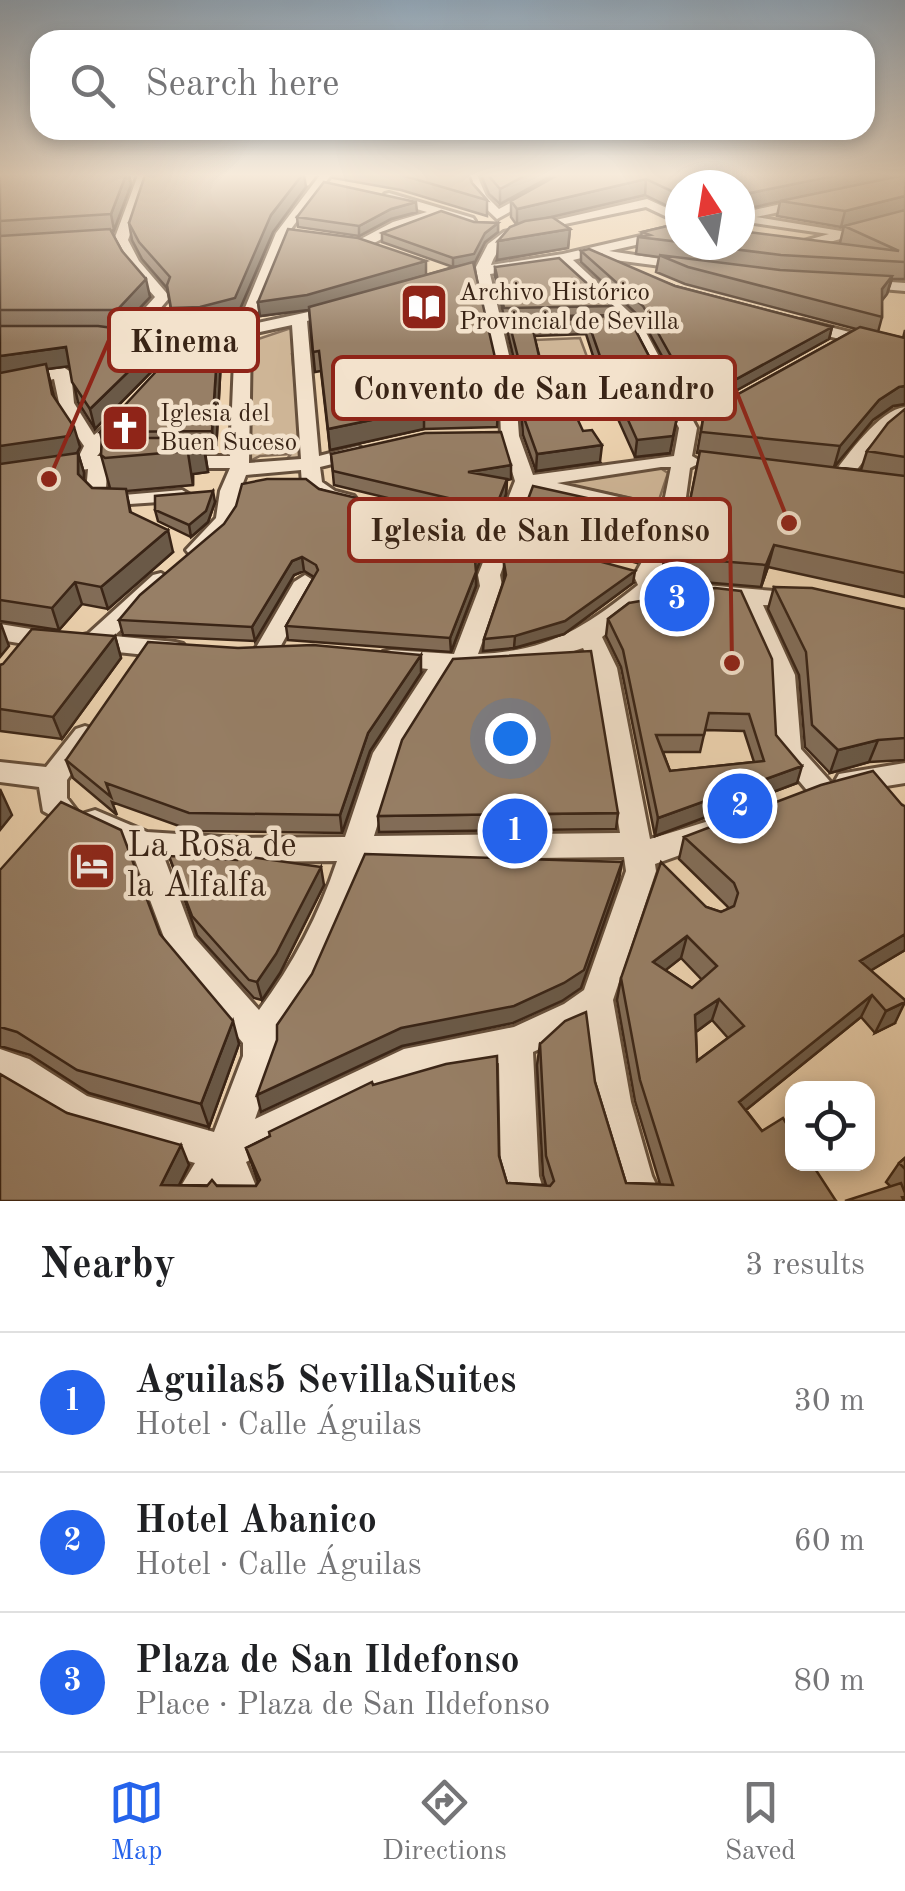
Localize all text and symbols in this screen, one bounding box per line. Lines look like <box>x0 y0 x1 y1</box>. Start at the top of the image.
search box <box>30 30 875 140</box>
icon: search <box>65 58 120 113</box>
text: Search here <box>145 66 340 104</box>
north arrow <box>665 170 755 260</box>
library icon: Archivo Histórico Provincial de Sevilla <box>398 281 450 333</box>
place label: Archivo Histórico Provincial de Sevilla <box>459 281 679 335</box>
callout: Kinema <box>109 309 258 371</box>
text: Kinema <box>130 328 238 360</box>
callout: Convento de San Leandro <box>333 357 735 419</box>
text: Convento de San Leandro <box>353 375 715 407</box>
church icon: Iglesia del Buen Suceso <box>99 402 151 454</box>
place label: Iglesia del Buen Suceso <box>160 402 297 456</box>
callout: Iglesia de San Ildefonso <box>349 499 730 561</box>
text: Iglesia de San Ildefonso <box>370 517 710 549</box>
pin: 3 <box>644 562 710 636</box>
your location <box>485 713 536 764</box>
pin: 2 <box>708 768 772 844</box>
pin: 1 <box>482 794 548 868</box>
place label: La Rosa de la Alfalfa <box>127 829 297 904</box>
hotel icon: La Rosa de la Alfalfa <box>66 840 118 892</box>
map controls <box>785 1081 875 1171</box>
button: locate <box>785 1081 875 1171</box>
text: Nearby <box>40 1245 176 1287</box>
text: 3 results <box>745 1250 865 1282</box>
text: Aguilas5 SevillaSuites <box>135 1363 516 1401</box>
text: 1 <box>63 1386 82 1418</box>
text: 30 m <box>794 1386 865 1418</box>
text: Hotel · Calle Águilas <box>135 1410 422 1442</box>
text: Hotel Abanico <box>135 1503 377 1541</box>
text: 2 <box>63 1526 82 1558</box>
text: 60 m <box>794 1526 865 1558</box>
text: Hotel · Calle Águilas <box>135 1550 422 1582</box>
text: Plaza de San Ildefonso <box>135 1643 520 1681</box>
text: 3 <box>63 1666 82 1698</box>
text: 80 m <box>794 1666 865 1698</box>
text: Place · Plaza de San Ildefonso <box>135 1690 550 1722</box>
tab: Map <box>109 1775 164 1870</box>
tab: Directions <box>382 1775 507 1870</box>
tab: Saved <box>725 1775 796 1870</box>

